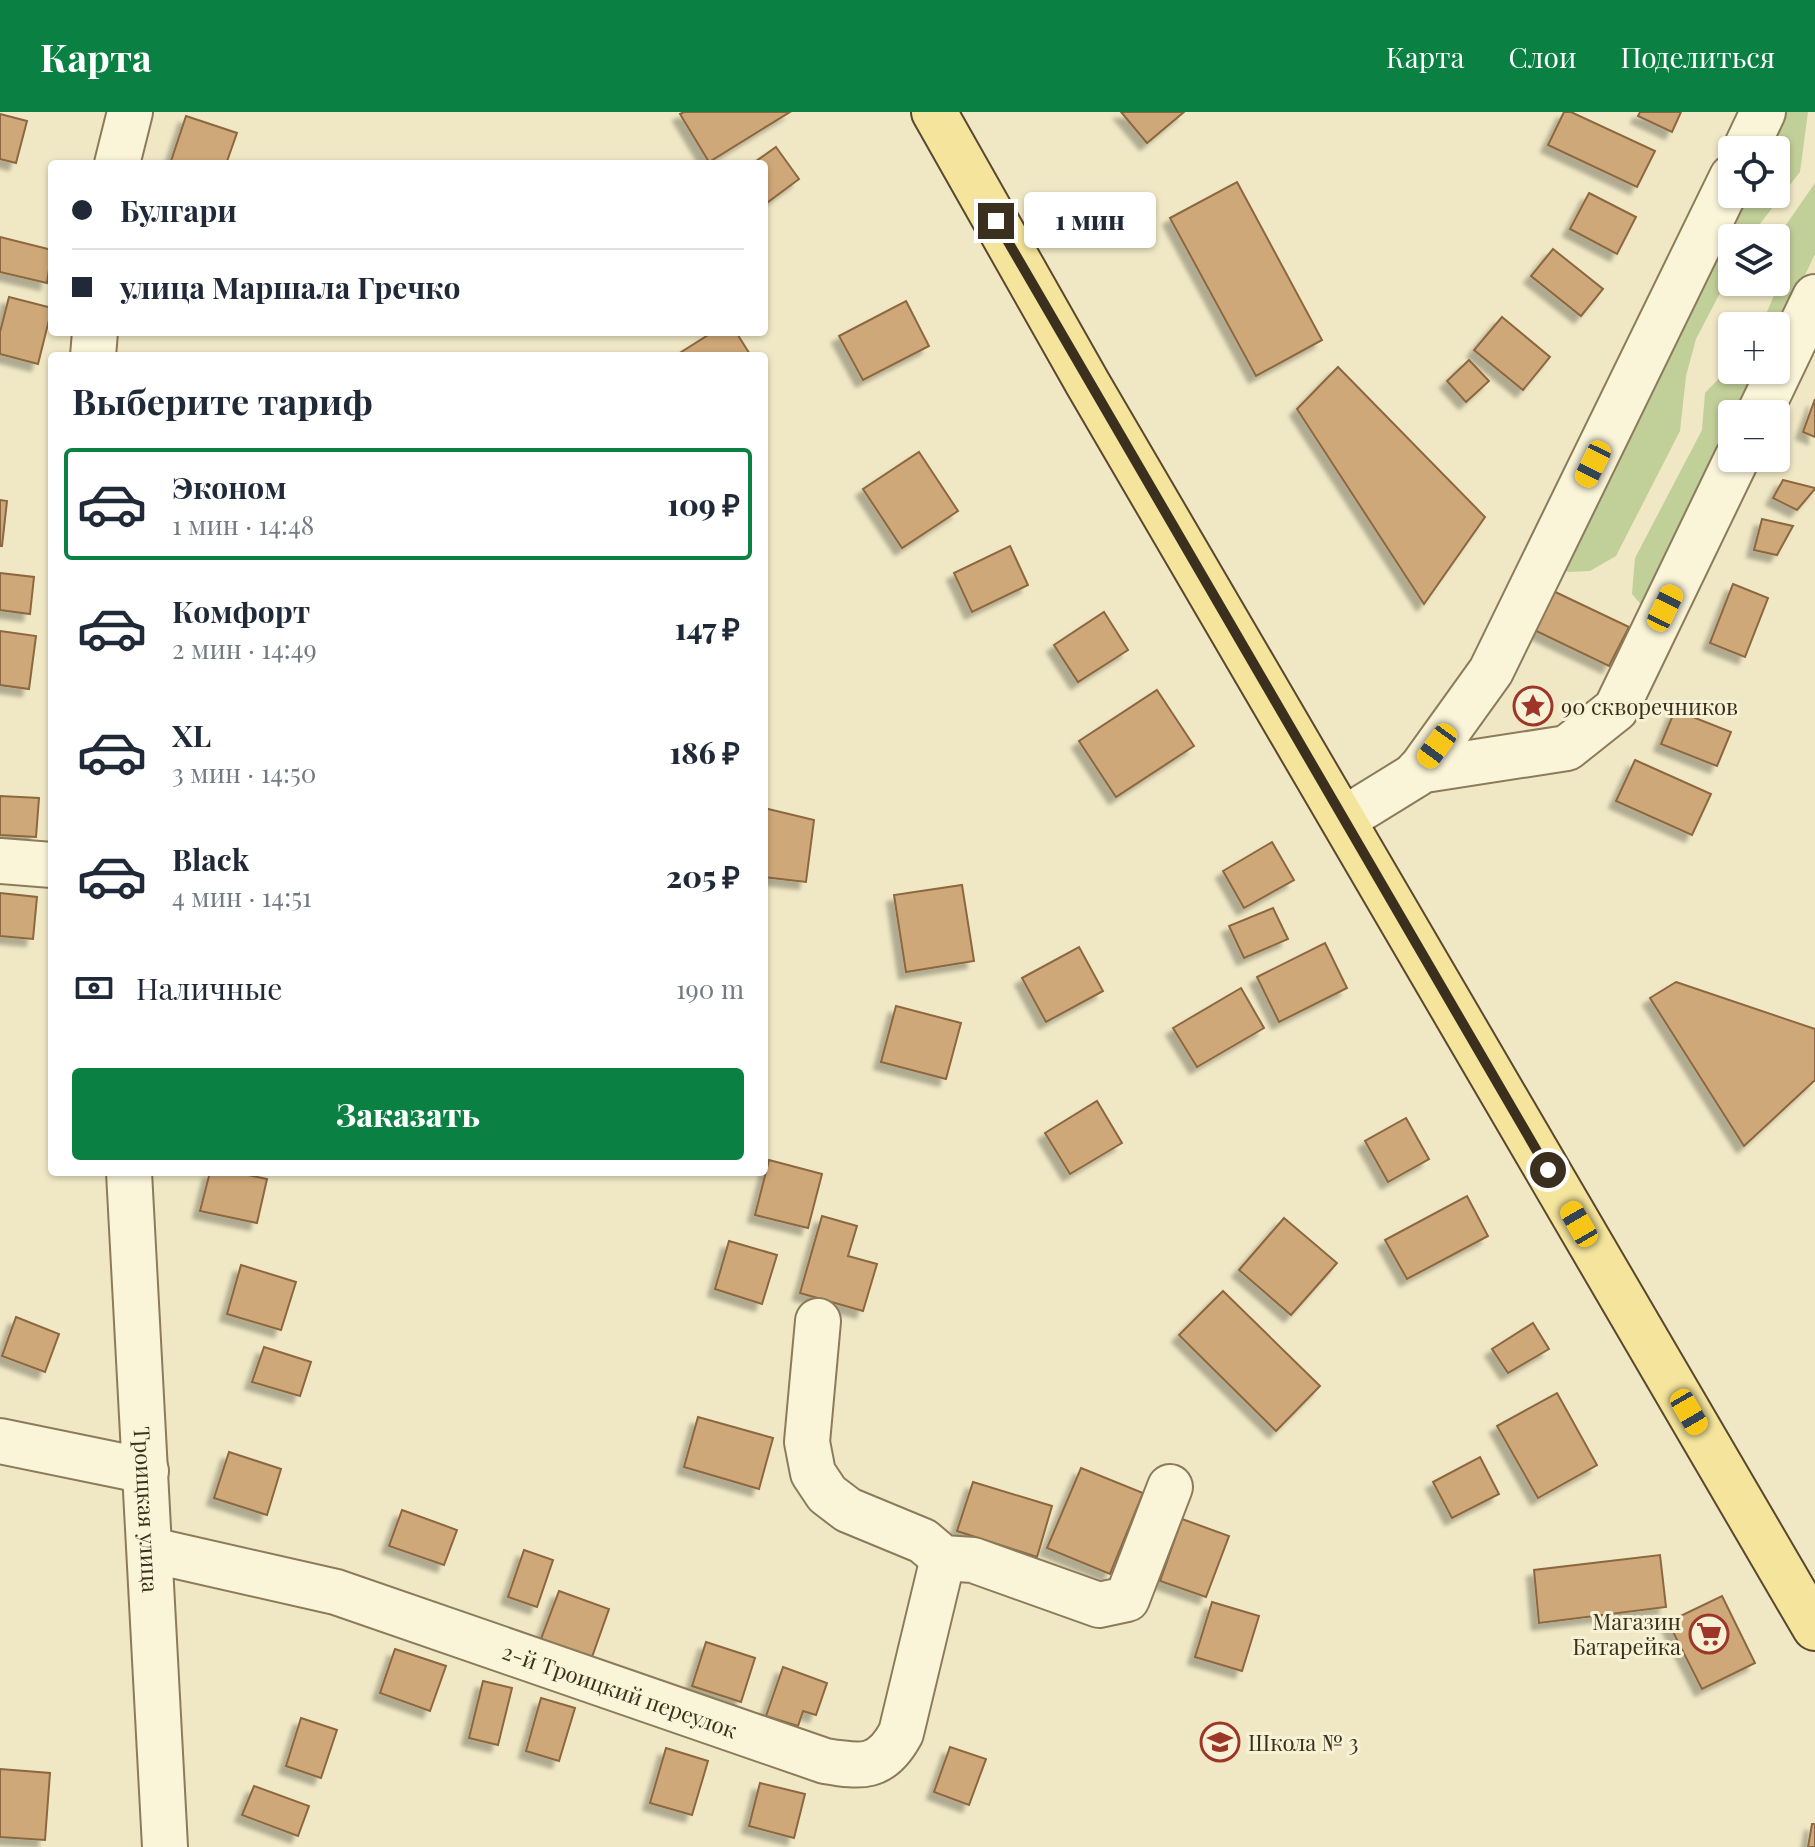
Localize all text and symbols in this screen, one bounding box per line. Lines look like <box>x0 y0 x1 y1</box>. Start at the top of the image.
text: Карта <box>40 31 152 82</box>
text: Карта <box>1386 38 1465 75</box>
text: Слои <box>1509 38 1576 75</box>
text: Поделиться <box>1620 38 1775 75</box>
map controls <box>1718 136 1790 472</box>
button: locate <box>1718 136 1790 208</box>
text: Булгари <box>120 190 237 230</box>
callout: 1 мин <box>1024 193 1156 249</box>
text: 1 мин <box>1055 202 1125 237</box>
route end <box>978 203 1014 239</box>
button: layers <box>1718 224 1790 296</box>
text: улица Маршала Гречко <box>120 267 460 307</box>
button: + <box>1718 312 1790 384</box>
text: Выберите тариф <box>72 376 373 424</box>
button: − <box>1718 400 1790 472</box>
car <box>1572 437 1614 491</box>
text: Эконом <box>172 467 287 507</box>
icon: car <box>76 468 148 540</box>
text: 109 ₽ <box>667 484 740 524</box>
text: 1 мин · 14:48 <box>172 507 314 542</box>
car <box>1644 581 1686 635</box>
text: Комфорт <box>172 591 310 631</box>
icon: car <box>76 592 148 664</box>
text: 147 ₽ <box>675 608 740 648</box>
text: 2 мин · 14:49 <box>172 631 317 666</box>
place icon: 90 скворечников <box>1512 685 1554 727</box>
place label: 90 скворечников <box>1561 691 1738 721</box>
text: XL <box>172 715 211 755</box>
icon: car <box>76 716 148 788</box>
car <box>1413 720 1461 772</box>
text: 186 ₽ <box>670 732 740 772</box>
text: 3 мин · 14:50 <box>172 755 316 790</box>
text: Black <box>172 839 249 879</box>
icon: car <box>76 840 148 912</box>
text: 205 ₽ <box>666 856 740 896</box>
text: 4 мин · 14:51 <box>172 879 312 914</box>
icon: cash <box>72 966 116 1010</box>
text: Наличные <box>136 968 282 1008</box>
text: 190 m <box>676 971 744 1006</box>
button: Заказать <box>72 1068 744 1160</box>
route start <box>1530 1152 1566 1188</box>
car <box>1557 1197 1601 1251</box>
car <box>1667 1385 1711 1439</box>
street label: Троицкая улица <box>128 1426 166 1593</box>
place label: Магазин Батарейка <box>1573 1606 1681 1661</box>
supermarket icon: Магазин Батарейка <box>1688 1613 1730 1655</box>
street label: 2-й Троицкий переулок <box>498 1636 742 1745</box>
school or university icon: Школа № 3 <box>1199 1721 1241 1763</box>
place label: Школа № 3 <box>1248 1727 1358 1757</box>

